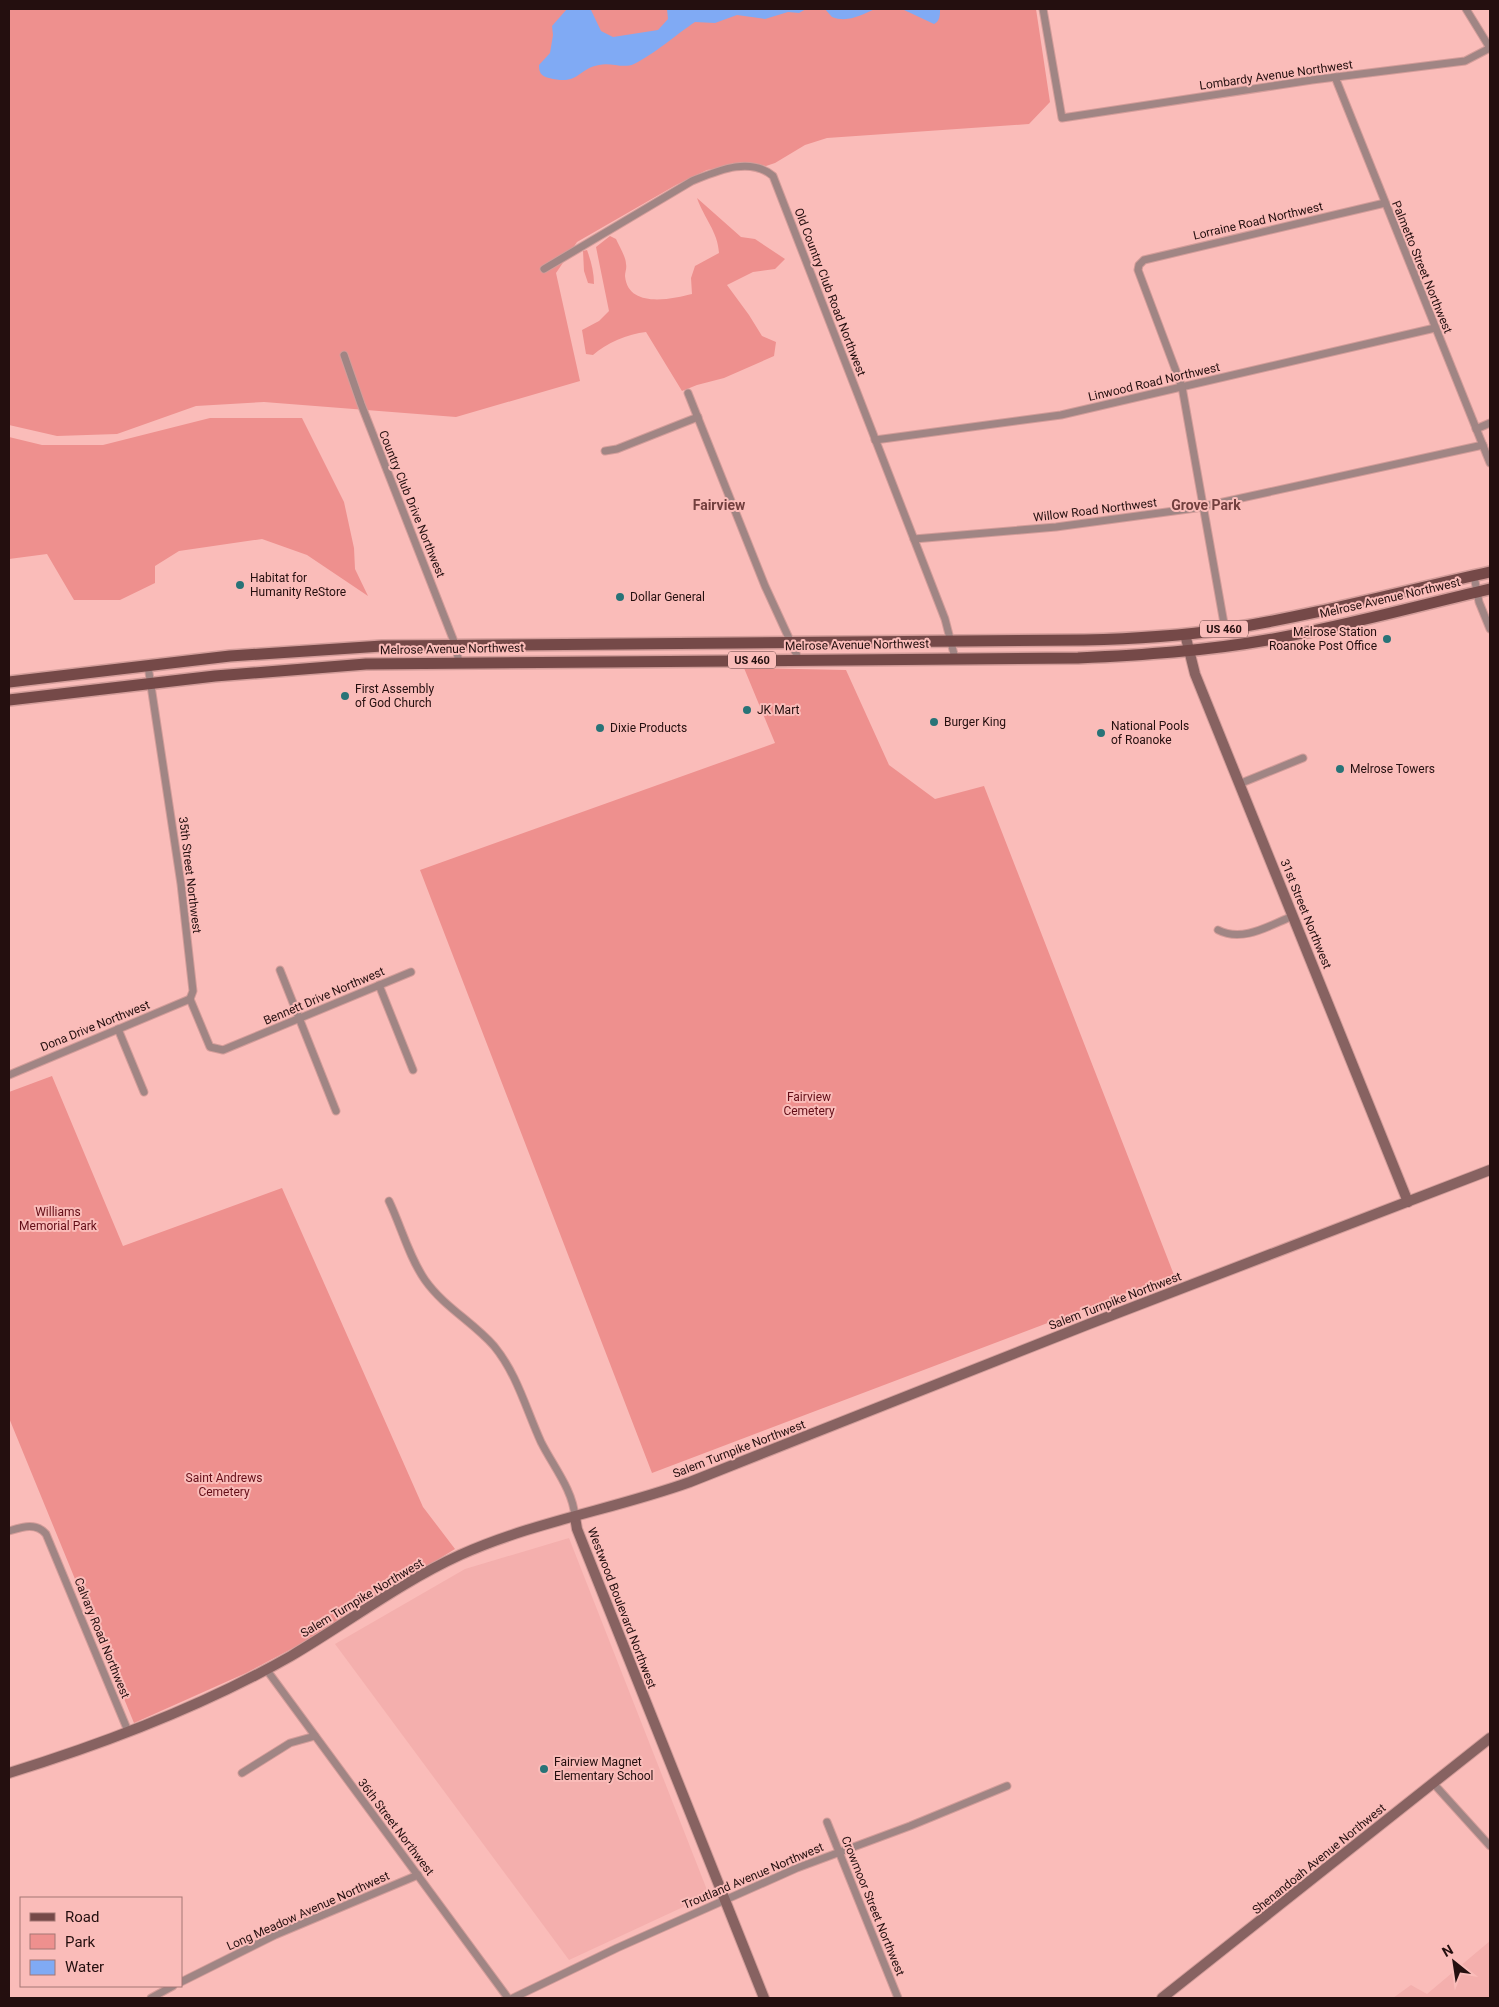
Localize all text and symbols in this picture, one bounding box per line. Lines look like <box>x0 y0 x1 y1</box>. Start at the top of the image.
street label: Lombardy Avenue Northwest <box>1199 57 1354 93</box>
street label: Lorraine Road Northwest <box>1192 199 1324 243</box>
street label: Palmetto Street Northwest <box>1389 199 1455 335</box>
street label: Old Country Club Road Northwest <box>791 206 869 378</box>
street label: Linwood Road Northwest <box>1087 360 1221 404</box>
street label: Country Club Drive Northwest <box>376 428 448 580</box>
street label: Willow Road Northwest <box>1032 495 1158 525</box>
district label: Fairview <box>693 497 746 513</box>
district label: Grove Park <box>1171 497 1241 513</box>
place label: Habitat for Humanity ReStore <box>250 571 346 599</box>
street label: Melrose Avenue Northwest <box>1318 575 1462 621</box>
marker: Habitat for Humanity ReStore <box>234 579 246 591</box>
place label: Dollar General <box>630 590 705 604</box>
marker: Dollar General <box>614 591 626 603</box>
road number: US 460 <box>1200 620 1248 638</box>
place label: Melrose Station Roanoke Post Office <box>1269 625 1377 653</box>
marker: Melrose Station Roanoke Post Office <box>1381 633 1393 645</box>
street label: Melrose Avenue Northwest <box>785 637 929 653</box>
street label: Melrose Avenue Northwest <box>380 641 524 657</box>
road number: US 460 <box>728 652 776 668</box>
place label: First Assembly of God Church <box>355 682 434 710</box>
marker: First Assembly of God Church <box>339 690 351 702</box>
place label: JK Mart <box>757 703 799 717</box>
marker: JK Mart <box>741 704 753 716</box>
place label: Burger King <box>944 715 1006 729</box>
marker: Burger King <box>928 716 940 728</box>
place label: National Pools of Roanoke <box>1111 719 1189 747</box>
place label: Dixie Products <box>610 721 687 735</box>
marker: Dixie Products <box>594 722 606 734</box>
marker: National Pools of Roanoke <box>1095 727 1107 739</box>
place label: Melrose Towers <box>1350 762 1435 776</box>
marker: Melrose Towers <box>1334 763 1346 775</box>
street label: 35th Street Northwest <box>176 816 204 934</box>
street label: 31st Street Northwest <box>1278 857 1334 971</box>
street label: Bennett Drive Northwest <box>261 964 387 1028</box>
street label: Dona Drive Northwest <box>38 998 152 1054</box>
park label: Fairview Cemetery <box>783 1090 835 1118</box>
park label: Williams Memorial Park <box>19 1205 98 1233</box>
street label: Salem Turnpike Northwest <box>1047 1269 1183 1333</box>
street label: Salem Turnpike Northwest <box>671 1417 807 1481</box>
park label: Saint Andrews Cemetery <box>186 1471 262 1499</box>
street label: Westwood Boulevard Northwest <box>585 1526 659 1691</box>
street label: Salem Turnpike Northwest <box>298 1556 426 1640</box>
street label: Calvary Road Northwest <box>71 1576 133 1700</box>
place label: Fairview Magnet Elementary School <box>554 1755 654 1783</box>
marker: Fairview Magnet Elementary School <box>538 1763 550 1775</box>
street label: 36th Street Northwest <box>355 1776 437 1878</box>
street label: Shenandoah Avenue Northwest <box>1249 1801 1389 1917</box>
street label: Crowmoor Street Northwest <box>839 1834 907 1978</box>
street label: Troutland Avenue Northwest <box>680 1840 826 1912</box>
street label: Long Meadow Avenue Northwest <box>224 1869 392 1953</box>
legend <box>20 1897 182 1987</box>
text: Road <box>65 1908 99 1926</box>
text: Park <box>65 1933 96 1951</box>
north arrow <box>1429 1937 1479 1987</box>
text: N <box>1439 1941 1456 1960</box>
text: Water <box>65 1958 104 1976</box>

